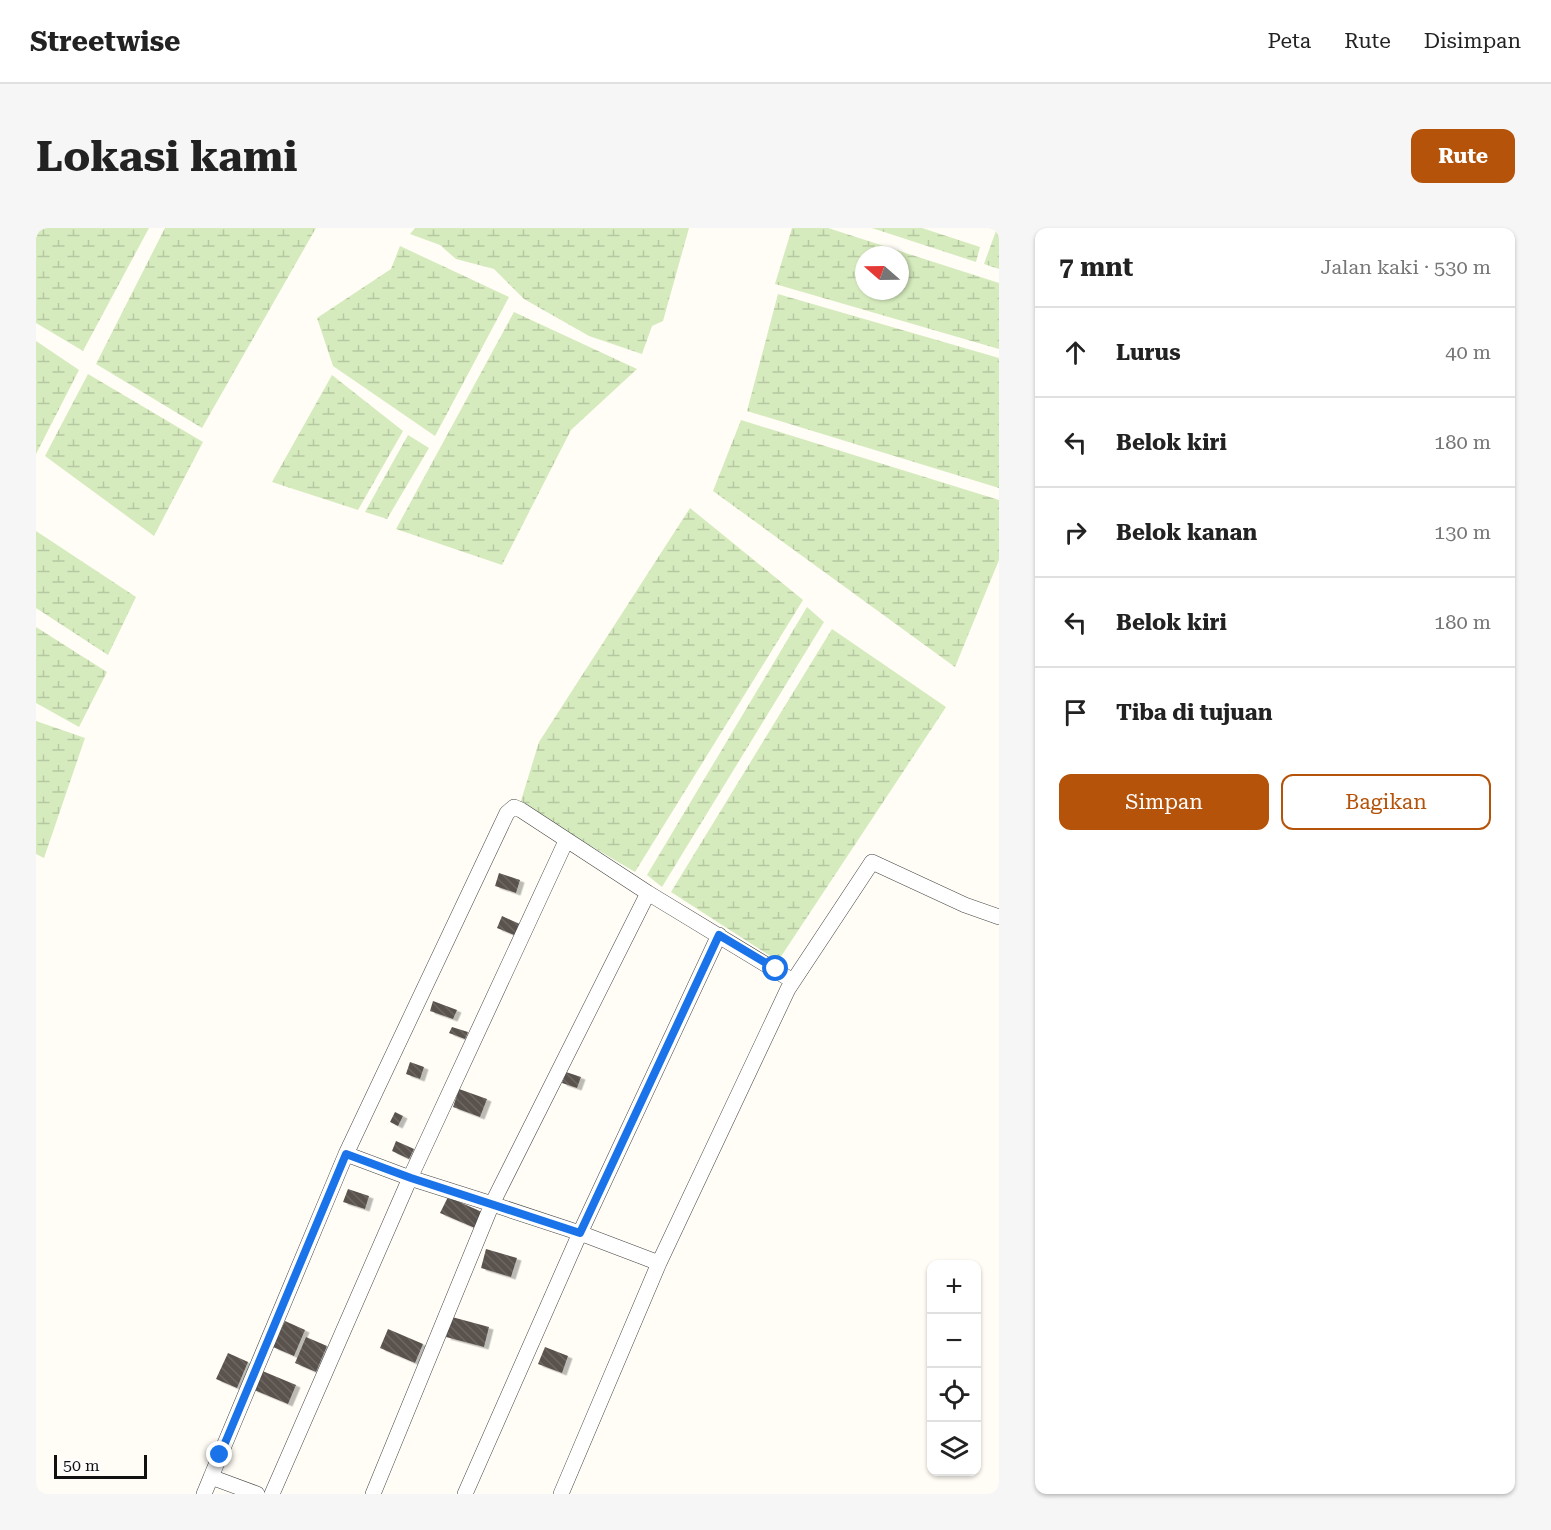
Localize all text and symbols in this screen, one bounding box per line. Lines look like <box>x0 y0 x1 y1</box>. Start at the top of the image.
text: Streetwise <box>30 25 181 58</box>
text: Peta <box>1268 29 1311 53</box>
text: Rute <box>1344 29 1391 53</box>
text: Disimpan <box>1424 29 1521 53</box>
button: Rute <box>1411 129 1515 183</box>
text: Lokasi kami <box>36 132 297 181</box>
north arrow <box>855 246 909 300</box>
text: 7 mnt <box>1059 252 1133 282</box>
text: Jalan kaki · 530 m <box>1320 255 1491 279</box>
icon: ahead <box>1059 336 1092 369</box>
text: Lurus <box>1116 340 1181 365</box>
text: 40 m <box>1445 340 1491 364</box>
icon: left <box>1059 426 1092 459</box>
text: Belok kiri <box>1116 430 1227 455</box>
text: 180 m <box>1434 430 1491 454</box>
icon: right <box>1059 516 1092 549</box>
text: Belok kanan <box>1116 520 1257 545</box>
text: 130 m <box>1434 520 1491 544</box>
icon: left <box>1059 606 1092 639</box>
text: Belok kiri <box>1116 610 1227 635</box>
text: 180 m <box>1434 610 1491 634</box>
icon: arrive <box>1059 696 1092 729</box>
text: Tiba di tujuan <box>1116 700 1272 725</box>
button: Simpan <box>1059 774 1269 830</box>
button: Bagikan <box>1281 774 1491 830</box>
route start <box>762 955 788 981</box>
map controls <box>927 1260 981 1476</box>
button: + <box>927 1260 981 1314</box>
button: − <box>927 1314 981 1368</box>
button: locate <box>927 1368 981 1422</box>
button: layers <box>927 1422 981 1476</box>
route end <box>206 1441 232 1467</box>
scale bar <box>54 1452 147 1480</box>
text: 50 m <box>63 1456 100 1475</box>

